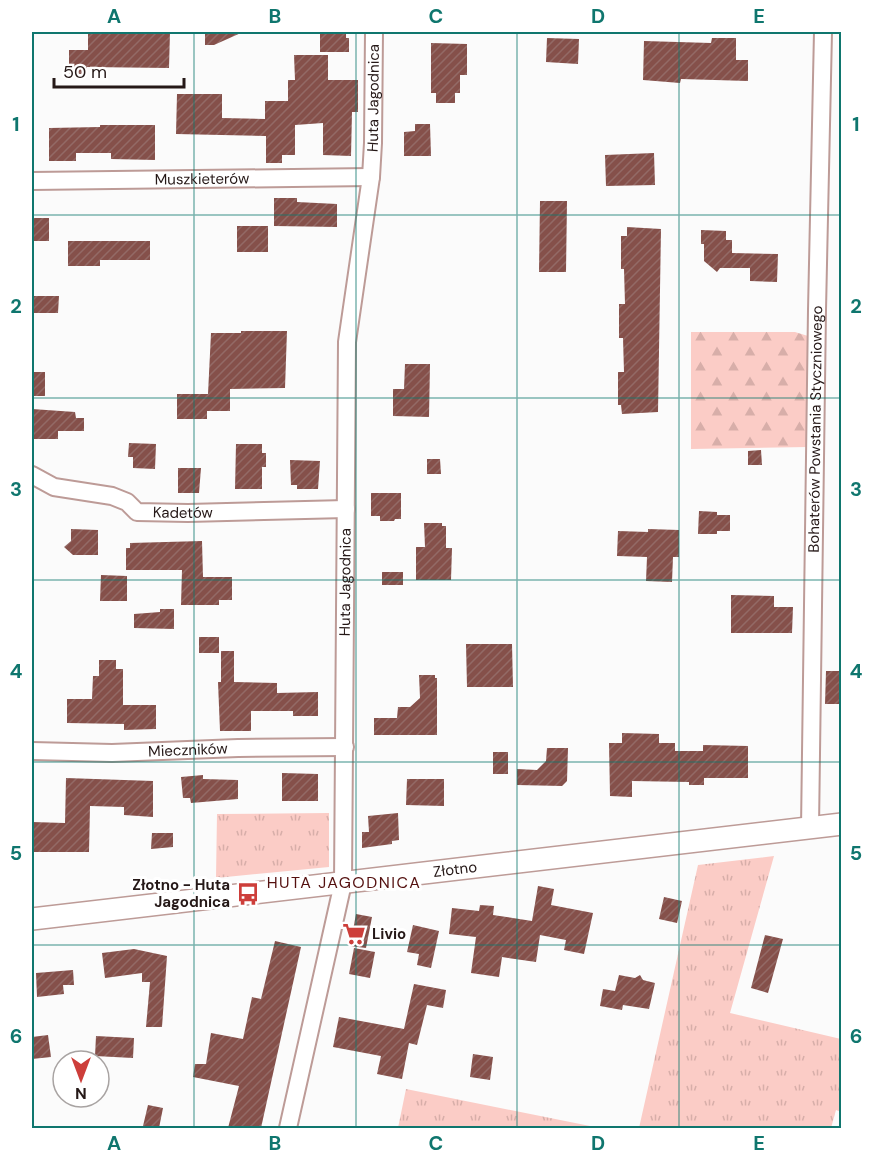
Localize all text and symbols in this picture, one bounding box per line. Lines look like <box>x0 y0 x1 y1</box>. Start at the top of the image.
text: A <box>107 3 121 29</box>
text: B <box>269 3 281 29</box>
text: C <box>429 3 443 29</box>
text: D <box>591 3 605 29</box>
text: E <box>753 3 765 29</box>
street label: Huta Jagodnica <box>362 44 384 152</box>
scale bar <box>54 51 184 89</box>
text: 50 m <box>63 60 107 84</box>
text: 1 <box>12 111 20 137</box>
text: 1 <box>852 111 860 137</box>
street label: Muszkieterów <box>155 168 250 190</box>
text: 2 <box>10 293 22 319</box>
text: 2 <box>850 293 862 319</box>
street label: Bohaterów Powstania Styczniowego <box>804 305 827 553</box>
text: 3 <box>10 476 22 502</box>
text: 3 <box>850 476 862 502</box>
street label: Kadetów <box>153 502 214 523</box>
street label: Huta Jagodnica <box>335 528 356 636</box>
text: 4 <box>10 658 23 684</box>
text: 4 <box>850 658 863 684</box>
street label: Mieczników <box>148 738 229 762</box>
text: 5 <box>10 840 22 866</box>
text: 5 <box>850 840 862 866</box>
street label: Złotno <box>432 857 478 882</box>
district label: HUTA JAGODNICA <box>267 872 421 893</box>
place label: Złotno - Huta Jagodnica <box>132 875 230 912</box>
bus stop icon: Złotno - Huta Jagodnica <box>235 881 261 907</box>
supermarket icon: Livio <box>341 921 367 947</box>
place label: Livio <box>372 924 406 944</box>
text: 6 <box>10 1023 22 1049</box>
text: 6 <box>850 1023 862 1049</box>
north arrow <box>51 1049 111 1109</box>
text: N <box>75 1083 87 1104</box>
text: A <box>107 1130 121 1156</box>
text: B <box>269 1130 281 1156</box>
text: C <box>429 1130 443 1156</box>
text: D <box>591 1130 605 1156</box>
text: E <box>753 1130 765 1156</box>

